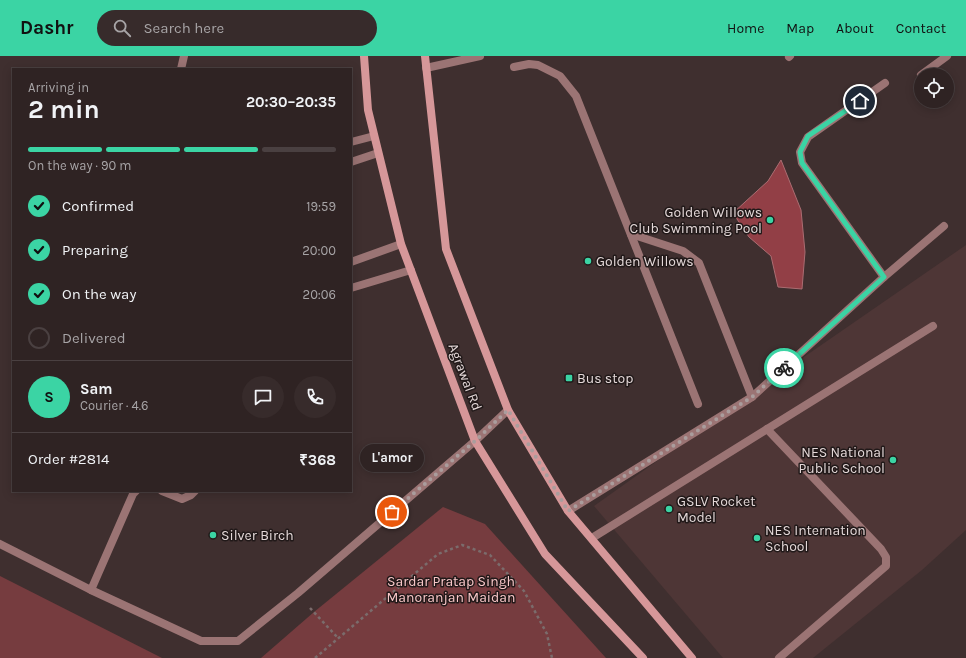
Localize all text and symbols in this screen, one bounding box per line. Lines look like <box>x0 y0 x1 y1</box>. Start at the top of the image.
search box <box>97 10 377 46</box>
text: Dashr <box>20 17 73 39</box>
icon: search <box>111 17 133 39</box>
text: Search here <box>143 19 224 37</box>
text: Home <box>727 20 764 37</box>
text: Map <box>786 20 814 37</box>
text: About <box>836 20 874 37</box>
text: Contact <box>896 20 946 37</box>
map controls <box>914 68 954 108</box>
button: locate <box>914 68 954 108</box>
text: Arriving in <box>28 80 89 95</box>
pin <box>843 84 877 118</box>
icon: home <box>849 90 871 112</box>
text: 20:30–20:35 <box>246 93 336 111</box>
text: 2 min <box>28 94 100 125</box>
text: On the way · 90 m <box>28 158 131 173</box>
icon: check <box>28 195 50 217</box>
text: Confirmed <box>62 197 134 215</box>
text: 19:59 <box>306 199 336 214</box>
place label: Golden Willows Club Swimming Pool <box>630 204 762 237</box>
marker: Golden Willows Club Swimming Pool <box>765 215 775 225</box>
icon: check <box>28 239 50 261</box>
text: Preparing <box>62 241 128 259</box>
text: 20:00 <box>302 243 336 258</box>
place label: Golden Willows <box>596 253 694 270</box>
marker: Golden Willows <box>583 256 593 266</box>
icon: check <box>28 283 50 305</box>
text: On the way <box>62 285 136 303</box>
text: 20:06 <box>303 287 336 302</box>
text: Delivered <box>62 329 126 347</box>
street label: Agrawal Rd <box>444 341 486 413</box>
courier <box>764 348 804 388</box>
icon: bike <box>773 357 795 379</box>
place label: Bus stop <box>577 370 633 387</box>
marker: Bus stop <box>564 373 574 383</box>
button: chat <box>242 376 284 418</box>
button: phone <box>294 376 336 418</box>
text: Sam <box>80 380 113 398</box>
text: S <box>44 388 54 406</box>
text: Courier · 4.6 <box>80 398 148 413</box>
callout: L'amor <box>360 444 424 472</box>
place label: NES National Public School <box>798 444 885 477</box>
text: Order #2814 <box>28 450 109 468</box>
text: L'amor <box>371 450 413 465</box>
text: ₹368 <box>299 451 336 469</box>
marker: NES National Public School <box>888 455 898 465</box>
place label: GSLV Rocket Model <box>677 493 755 526</box>
pin <box>375 495 409 529</box>
icon: bag <box>381 501 403 523</box>
marker: GSLV Rocket Model <box>664 504 674 514</box>
place label: NES Internation School <box>765 522 866 555</box>
place label: Silver Birch <box>221 527 294 544</box>
marker: Silver Birch <box>208 530 218 540</box>
marker: NES Internation School <box>752 533 762 543</box>
park label: Sardar Pratap Singh Manoranjan Maidan <box>387 573 515 606</box>

